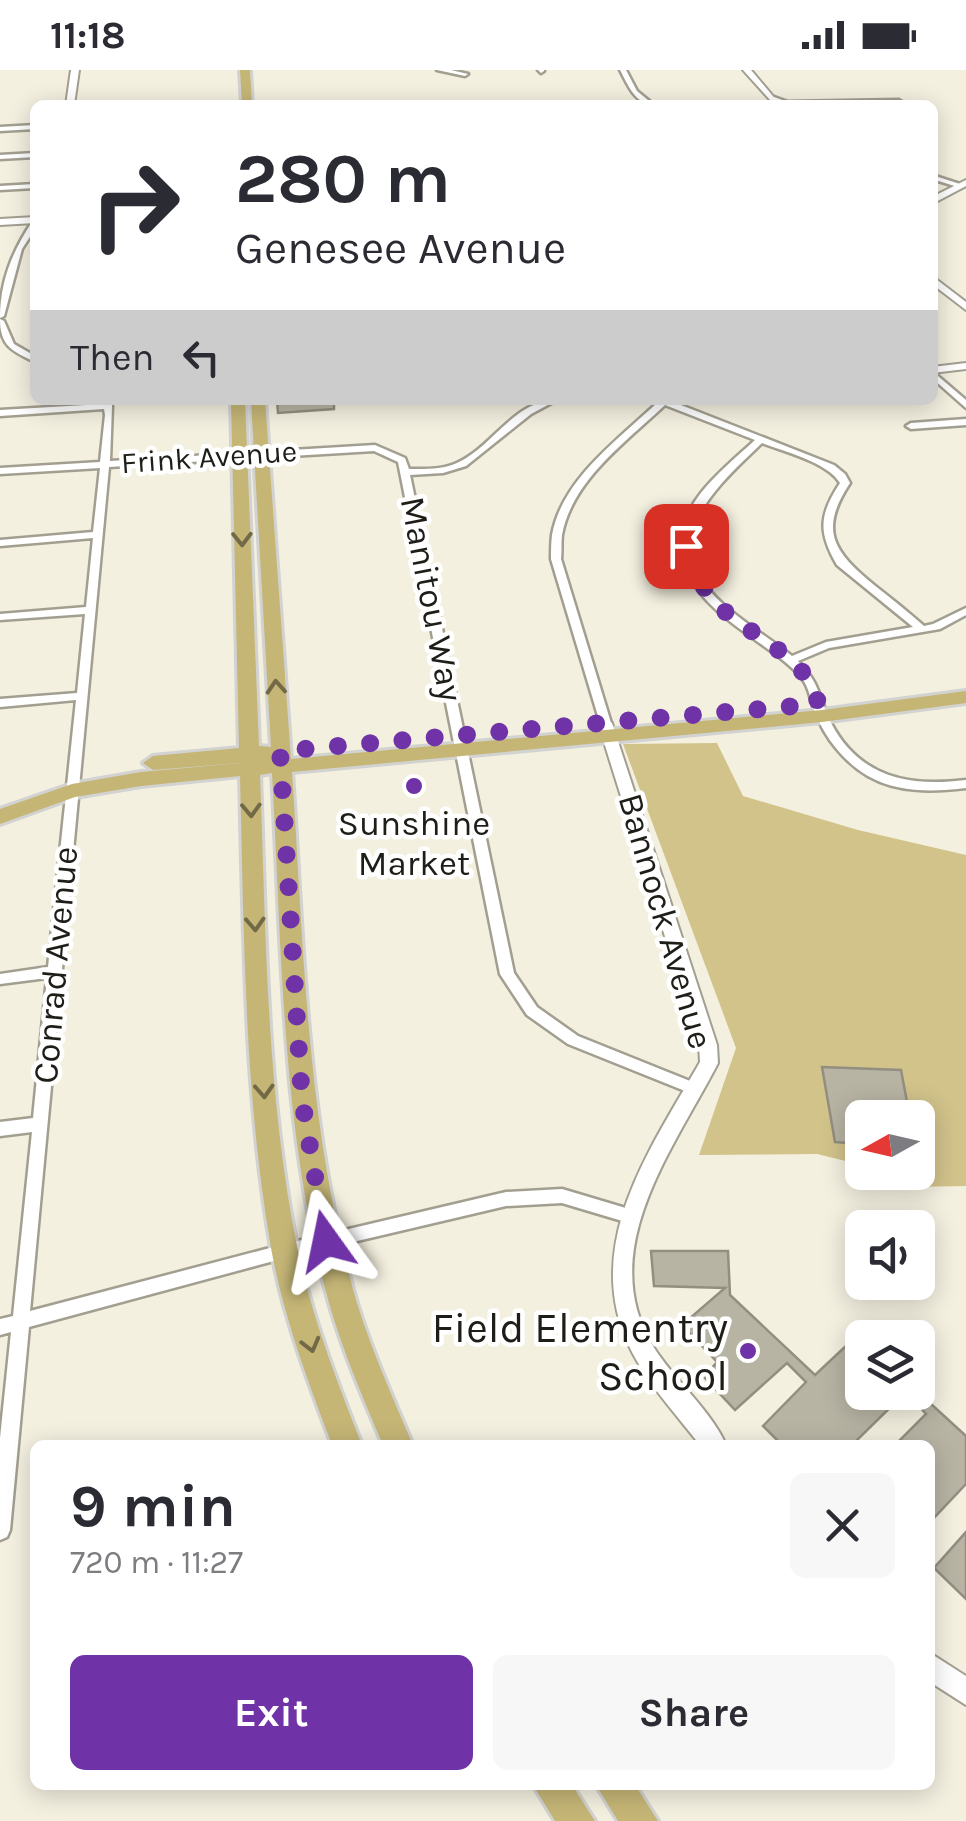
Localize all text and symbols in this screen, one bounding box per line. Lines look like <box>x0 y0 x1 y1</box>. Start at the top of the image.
text: 11:18 <box>50 13 125 58</box>
text: 280 m <box>235 138 451 220</box>
icon: right <box>70 140 200 270</box>
text: Genesee Avenue <box>235 222 566 274</box>
icon: left <box>174 330 229 385</box>
text: Then <box>70 335 154 380</box>
street label: Frink Avenue <box>120 433 298 481</box>
street label: Manitou Way <box>392 493 471 705</box>
pin <box>644 504 729 589</box>
icon: arrive <box>659 519 714 574</box>
one-way arrow <box>231 532 252 548</box>
one-way arrow <box>266 679 287 695</box>
marker: Sunshine Market <box>403 775 425 797</box>
street label: Bannock Avenue <box>609 789 722 1054</box>
one-way arrow <box>241 803 262 819</box>
place label: Sunshine Market <box>338 803 490 884</box>
street label: Conrad Avenue <box>25 845 86 1085</box>
one-way arrow <box>244 917 265 933</box>
one-way arrow <box>253 1084 274 1100</box>
north arrow <box>845 1100 935 1190</box>
map controls <box>845 1100 935 1410</box>
position arrow <box>274 1189 378 1293</box>
button: sound <box>845 1210 935 1300</box>
place label: Field Elementry School <box>432 1303 728 1401</box>
button: layers <box>845 1320 935 1410</box>
one-way arrow <box>299 1336 320 1353</box>
marker: Field Elementry School <box>737 1340 759 1362</box>
text: 9 min <box>70 1471 236 1541</box>
button: close <box>790 1473 895 1578</box>
text: 720 m · 11:27 <box>70 1544 243 1581</box>
button: Exit <box>70 1655 473 1770</box>
button: Share <box>493 1655 895 1770</box>

